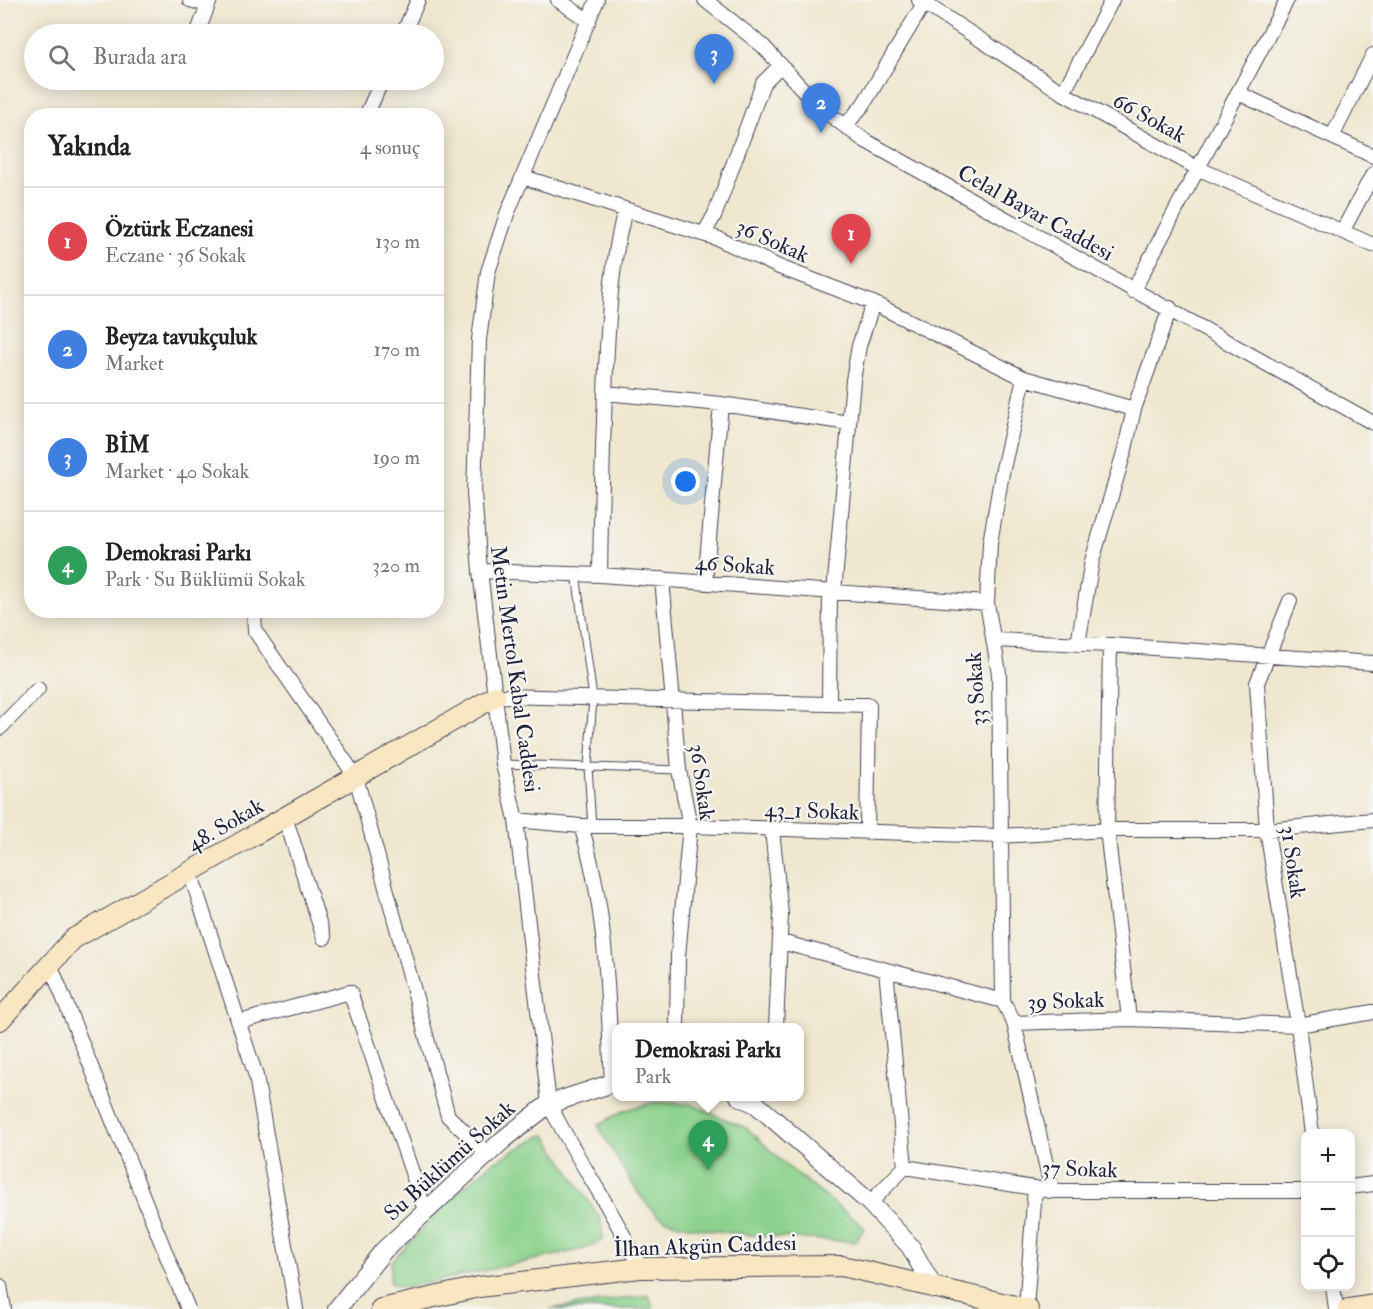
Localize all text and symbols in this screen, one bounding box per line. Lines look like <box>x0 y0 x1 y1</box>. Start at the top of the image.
search box <box>24 24 444 90</box>
pin: 3 <box>694 34 734 84</box>
icon: search <box>45 41 78 74</box>
text: Burada ara <box>93 43 187 71</box>
pin: 2 <box>802 84 840 133</box>
street label: 66 Sokak <box>1108 86 1191 150</box>
text: Yakında <box>48 131 130 163</box>
text: 4 sonuç <box>360 135 420 160</box>
street label: Celal Bayar Caddesi <box>953 158 1119 267</box>
street label: 36 Sokak <box>732 212 814 270</box>
pin: 1 <box>832 214 870 264</box>
text: Öztürk Eczanesi <box>105 215 254 243</box>
text: 1 <box>64 229 71 254</box>
text: 130 m <box>375 229 420 254</box>
text: Eczane · 36 Sokak <box>105 243 246 268</box>
text: Beyza tavukçuluk <box>105 323 257 351</box>
text: 2 <box>62 337 73 362</box>
text: 170 m <box>374 337 420 362</box>
text: Market <box>105 351 164 376</box>
text: BİM <box>105 431 150 459</box>
text: 3 <box>64 445 71 470</box>
text: 190 m <box>373 445 420 470</box>
text: Market · 40 Sokak <box>105 459 249 484</box>
your location <box>671 467 700 496</box>
text: Demokrasi Parkı <box>105 539 251 567</box>
street label: Metin Mertol Kabal Caddesi <box>484 544 546 795</box>
street label: 46 Sokak <box>694 548 776 582</box>
text: 4 <box>62 553 73 578</box>
text: 320 m <box>372 553 420 578</box>
text: Park · Su Büklümü Sokak <box>105 567 306 592</box>
street label: 33 Sokak <box>959 651 993 727</box>
street label: 36 Sokak <box>683 742 721 823</box>
street label: 48. Sokak <box>182 792 269 858</box>
street label: 43_1 Sokak <box>764 795 860 827</box>
street label: 31 Sokak <box>1274 824 1312 901</box>
street label: 39 Sokak <box>1027 986 1105 1016</box>
popup <box>612 1023 804 1101</box>
text: Demokrasi Parkı <box>635 1036 781 1064</box>
text: Park <box>635 1064 671 1089</box>
street label: Su Büklümü Sokak <box>378 1094 521 1227</box>
pin: 4 <box>688 1120 728 1170</box>
map controls <box>1301 1129 1355 1291</box>
button: + <box>1301 1129 1355 1183</box>
street label: 37 Sokak <box>1042 1154 1119 1184</box>
button: − <box>1301 1183 1355 1237</box>
street label: İlhan Akgün Caddesi <box>613 1229 797 1263</box>
button: locate <box>1301 1237 1355 1291</box>

